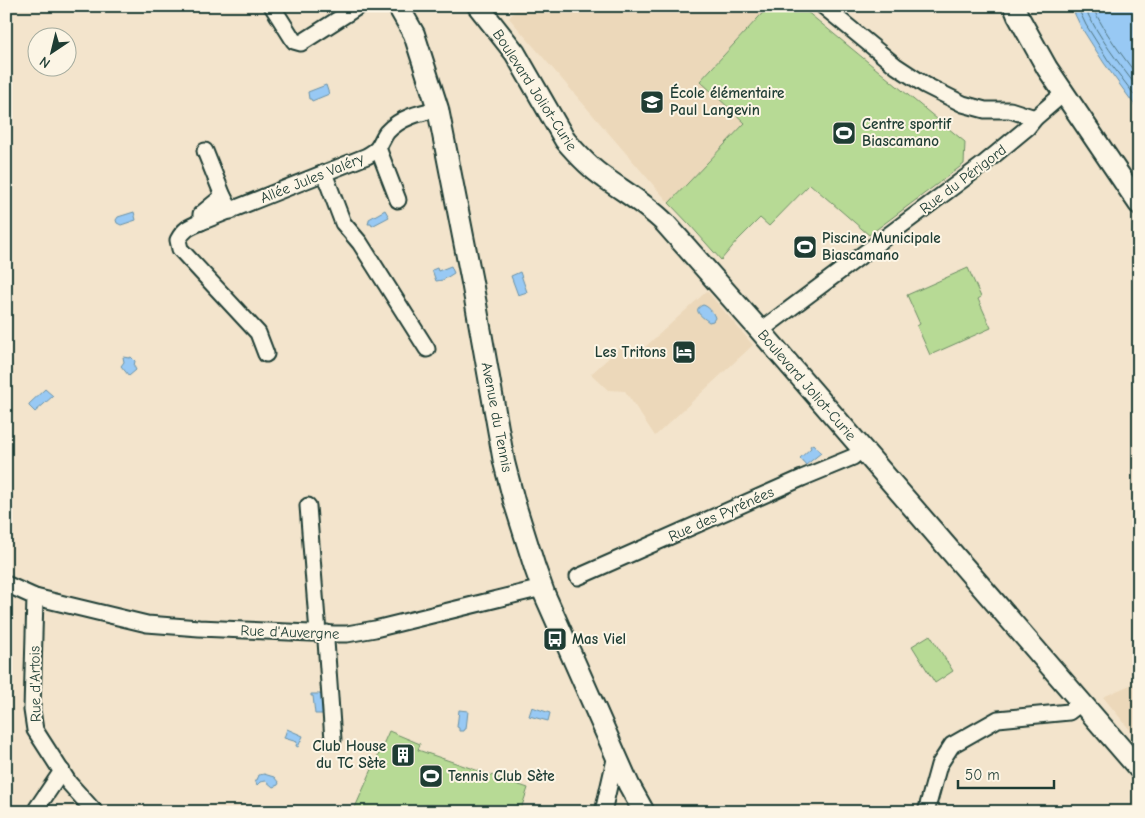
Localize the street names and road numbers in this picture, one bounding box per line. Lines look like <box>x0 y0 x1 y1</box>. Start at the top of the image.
street label: Boulevard Joliot-Curie <box>489 26 581 155</box>
street label: Rue du Périgord <box>916 141 1010 217</box>
street label: Allée Jules Valéry <box>258 149 367 207</box>
street label: Boulevard Joliot-Curie <box>754 326 860 445</box>
street label: Avenue du Tennis <box>478 360 516 474</box>
street label: Rue des Pyrénées <box>665 483 777 545</box>
street label: Rue d'Auvergne <box>240 621 340 643</box>
street label: Rue d'Artois <box>25 646 45 722</box>

